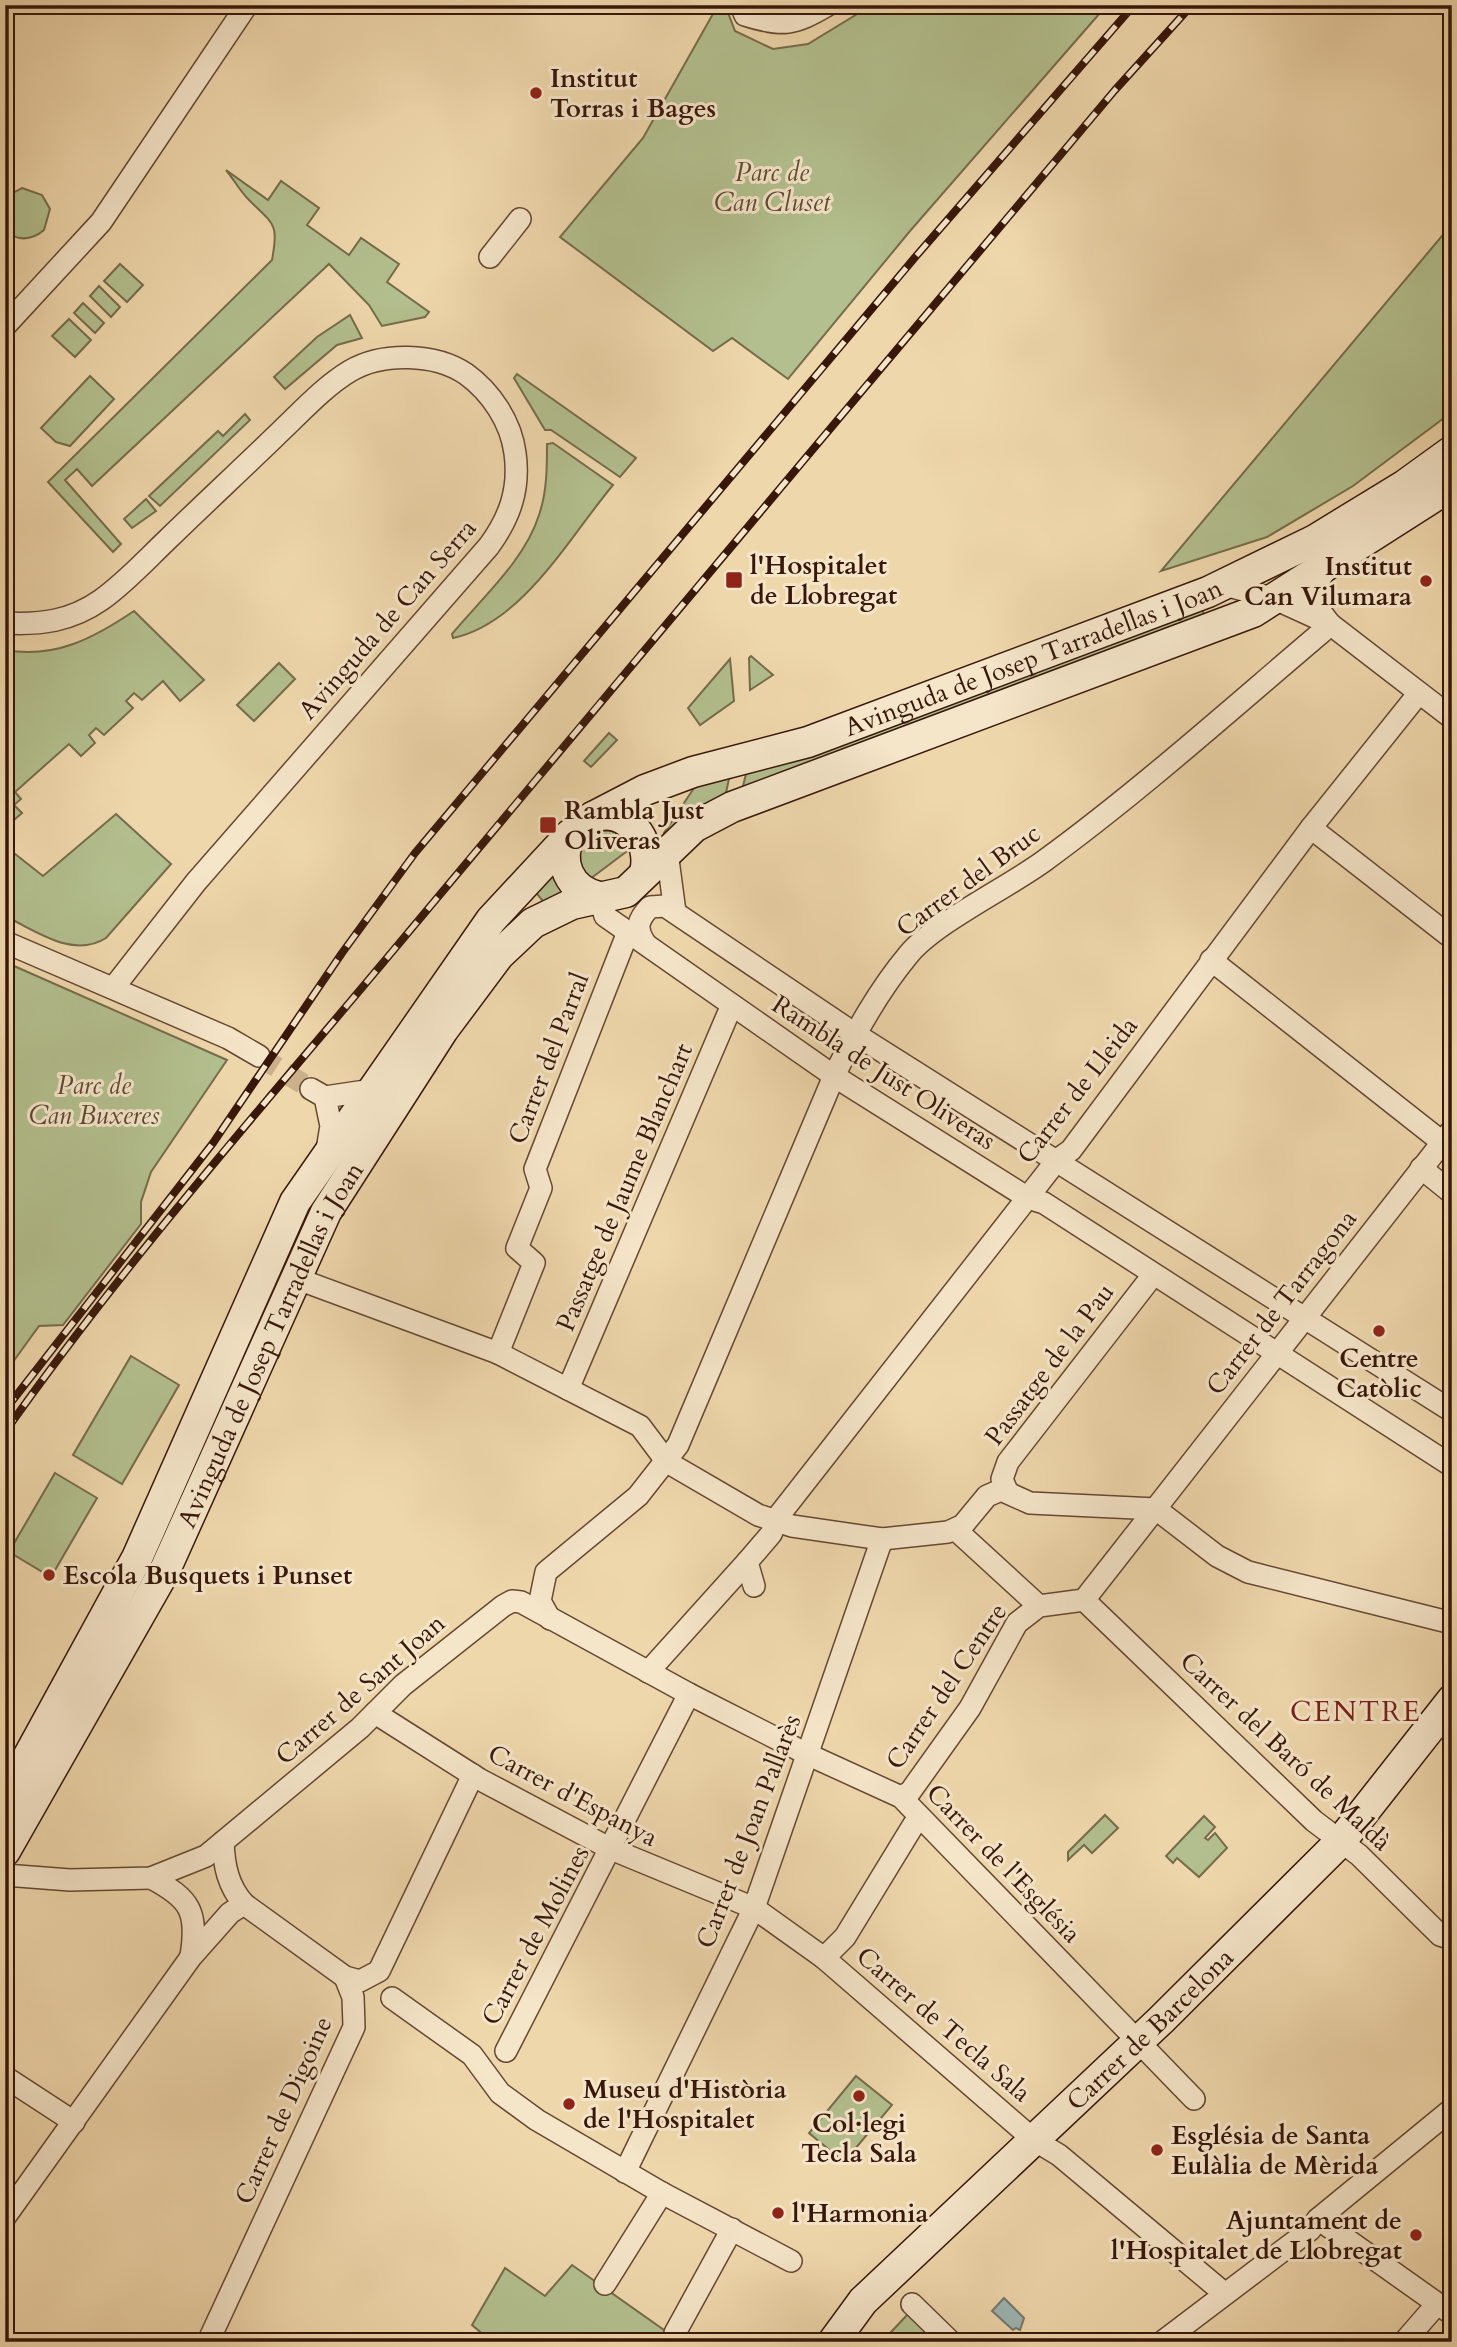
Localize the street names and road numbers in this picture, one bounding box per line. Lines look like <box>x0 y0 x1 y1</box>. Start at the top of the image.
street label: Avinguda de Can Serra <box>290 512 484 727</box>
street label: Avinguda de Josep Tarradellas i Joan <box>839 571 1228 745</box>
street label: Carrer del Bruc <box>889 816 1048 945</box>
street label: Carrer del Parral <box>500 967 597 1149</box>
street label: Rambla de Just Oliveras <box>765 987 1002 1158</box>
street label: Carrer de Lleida <box>1009 1010 1146 1171</box>
street label: Passatge de Jaume Blanchart <box>548 1038 701 1337</box>
street label: Avinguda de Josep Tarradellas i Joan <box>169 1155 372 1534</box>
street label: Carrer de Tarragona <box>1198 1202 1365 1402</box>
street label: Passatge de la Pau <box>977 1276 1122 1453</box>
street label: Carrer del Centre <box>878 1596 1015 1776</box>
street label: Carrer de Sant Joan <box>268 1606 453 1773</box>
street label: Carrer del Baró de Maldà <box>1172 1644 1399 1859</box>
street label: Carrer de Joan Pallarès <box>688 1709 809 1953</box>
street label: Carrer d'Espanya <box>482 1736 664 1855</box>
street label: Carrer de l'Església <box>919 1776 1089 1950</box>
street label: Carrer de Molines <box>473 1839 598 2031</box>
street label: Carrer de Tecla Sala <box>849 1939 1038 2110</box>
street label: Carrer de Barcelona <box>1059 1941 1241 2118</box>
street label: Carrer de Digoine <box>226 2011 341 2210</box>

